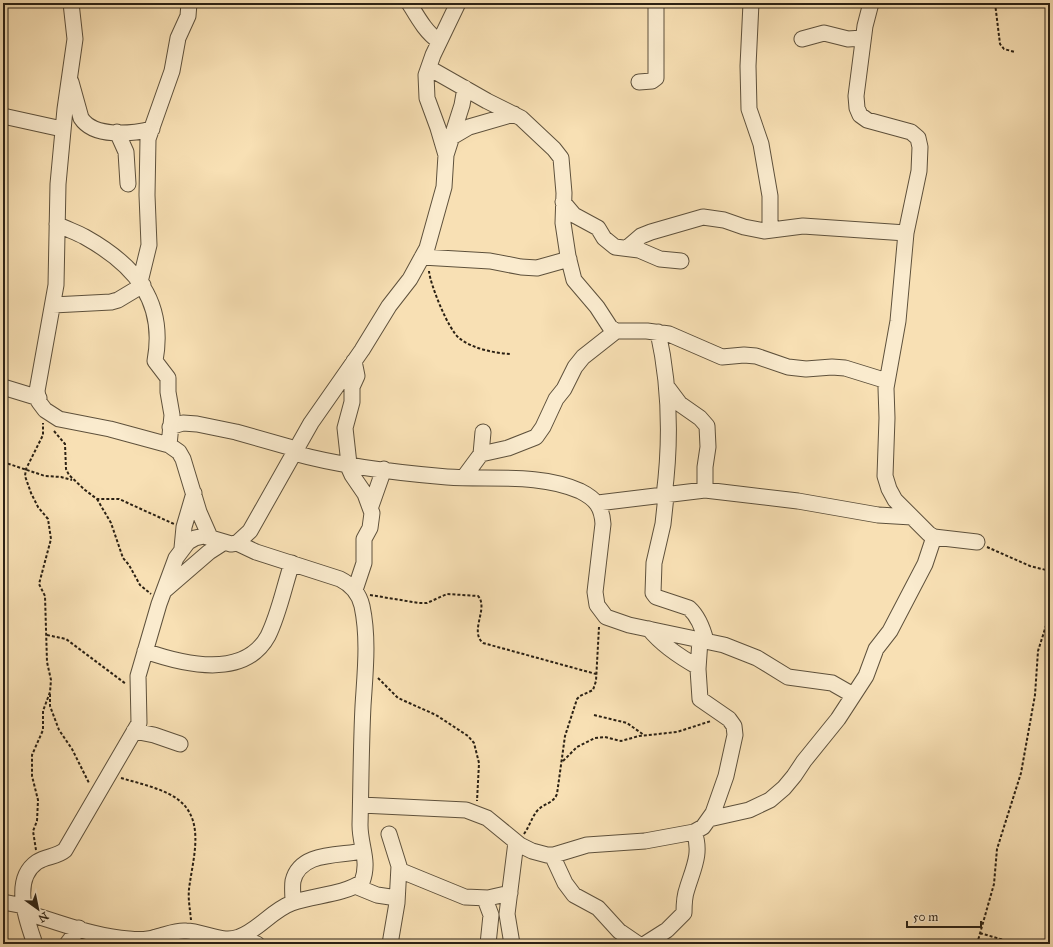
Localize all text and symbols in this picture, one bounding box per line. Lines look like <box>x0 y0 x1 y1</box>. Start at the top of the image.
north arrow <box>18 889 58 929</box>
scale bar <box>907 903 981 929</box>
text: N <box>35 909 51 925</box>
text: 50 m <box>913 910 938 924</box>

